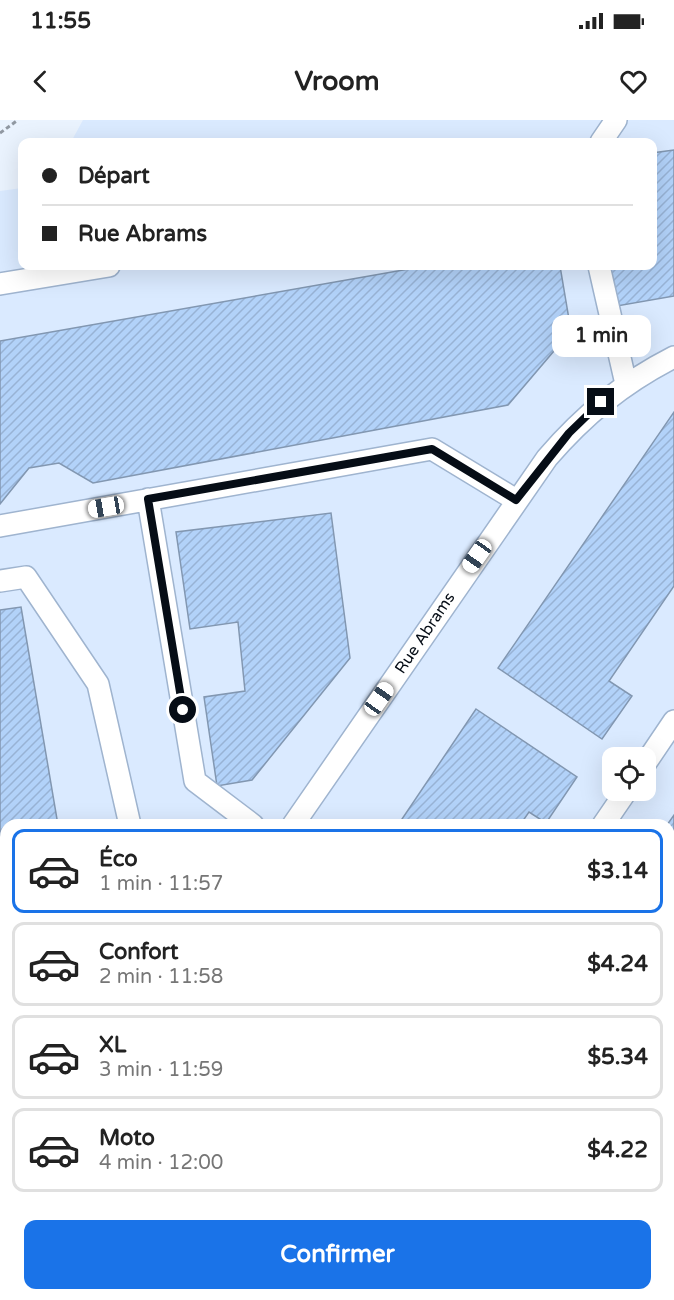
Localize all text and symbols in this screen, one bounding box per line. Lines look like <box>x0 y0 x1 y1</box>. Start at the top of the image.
text: 11:55 <box>30 8 91 34</box>
icon: back <box>24 65 57 98</box>
text: Vroom <box>294 65 380 98</box>
icon: heart <box>617 65 650 98</box>
text: Départ <box>78 163 150 189</box>
text: Rue Abrams <box>78 221 207 247</box>
callout: 1 min <box>552 315 650 357</box>
text: 1 min <box>575 324 628 348</box>
route end <box>587 388 614 415</box>
car <box>87 495 125 519</box>
car <box>459 536 495 576</box>
street label: Rue Abrams <box>390 589 460 677</box>
car <box>361 679 397 719</box>
route start <box>169 696 196 723</box>
map controls <box>602 747 656 801</box>
button: locate <box>602 747 656 801</box>
icon: car <box>27 844 81 898</box>
text: Éco <box>99 846 138 872</box>
text: $3.14 <box>587 858 648 884</box>
text: 1 min · 11:57 <box>99 872 223 896</box>
icon: car <box>27 937 81 991</box>
text: Confort <box>99 939 178 965</box>
text: $4.24 <box>587 951 648 977</box>
text: 2 min · 11:58 <box>99 965 223 989</box>
icon: car <box>27 1030 81 1084</box>
text: XL <box>99 1032 126 1058</box>
text: $5.34 <box>587 1044 648 1070</box>
text: 3 min · 11:59 <box>99 1058 223 1082</box>
icon: car <box>27 1123 81 1177</box>
text: Moto <box>99 1125 155 1151</box>
text: $4.22 <box>587 1137 648 1163</box>
text: 4 min · 12:00 <box>99 1151 223 1175</box>
button: Confirmer <box>24 1220 651 1289</box>

